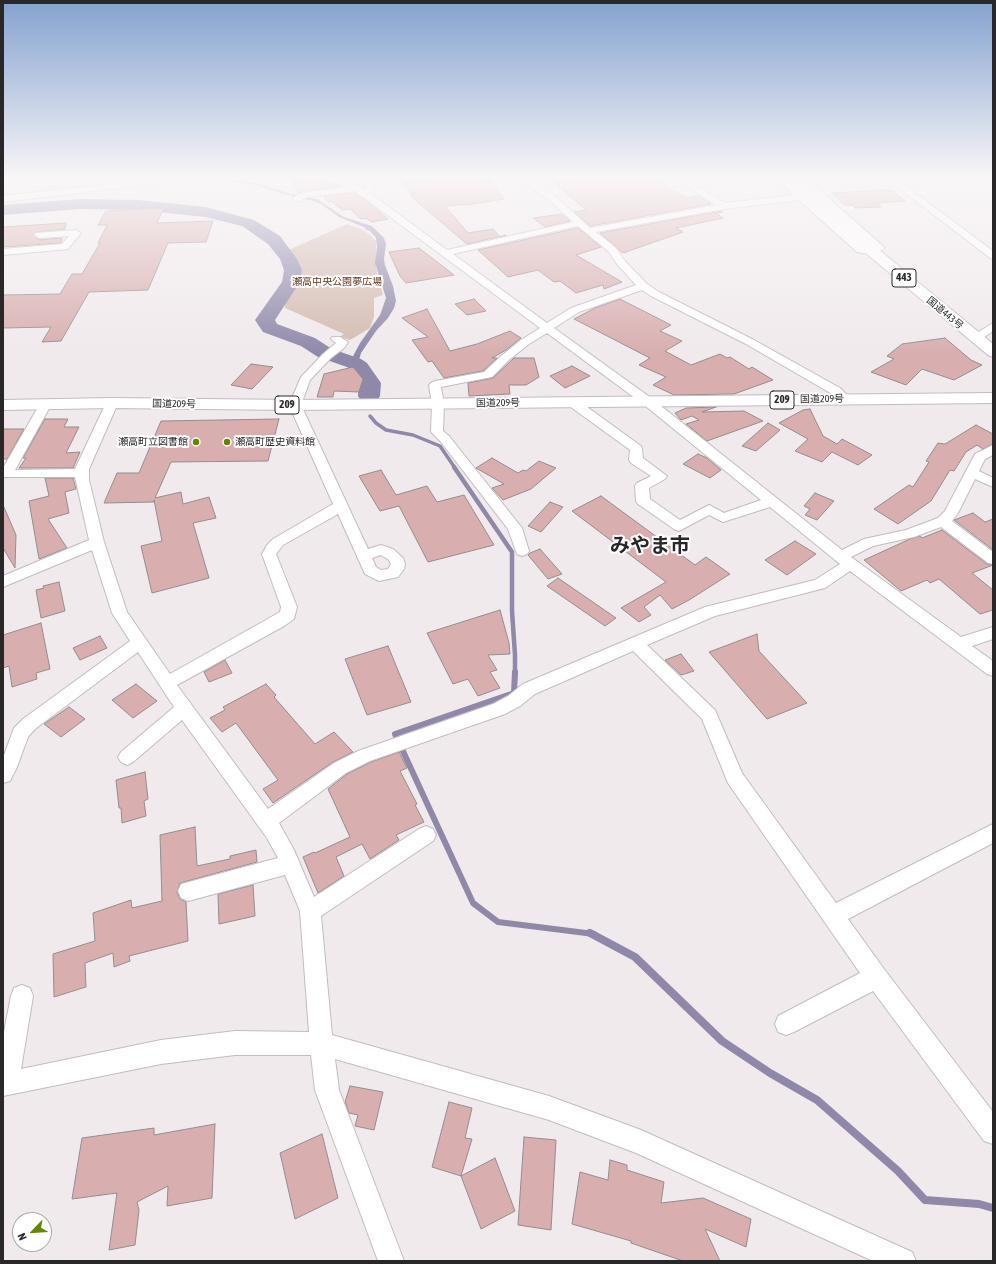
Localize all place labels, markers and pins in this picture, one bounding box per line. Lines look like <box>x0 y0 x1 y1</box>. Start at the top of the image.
place label: 瀬高町立図書館 <box>118 436 188 448</box>
place label: 瀬高町歴史資料館 <box>235 436 315 448</box>
marker: 瀬高町立図書館 <box>191 437 201 447</box>
marker: 瀬高町歴史資料館 <box>222 437 232 447</box>

